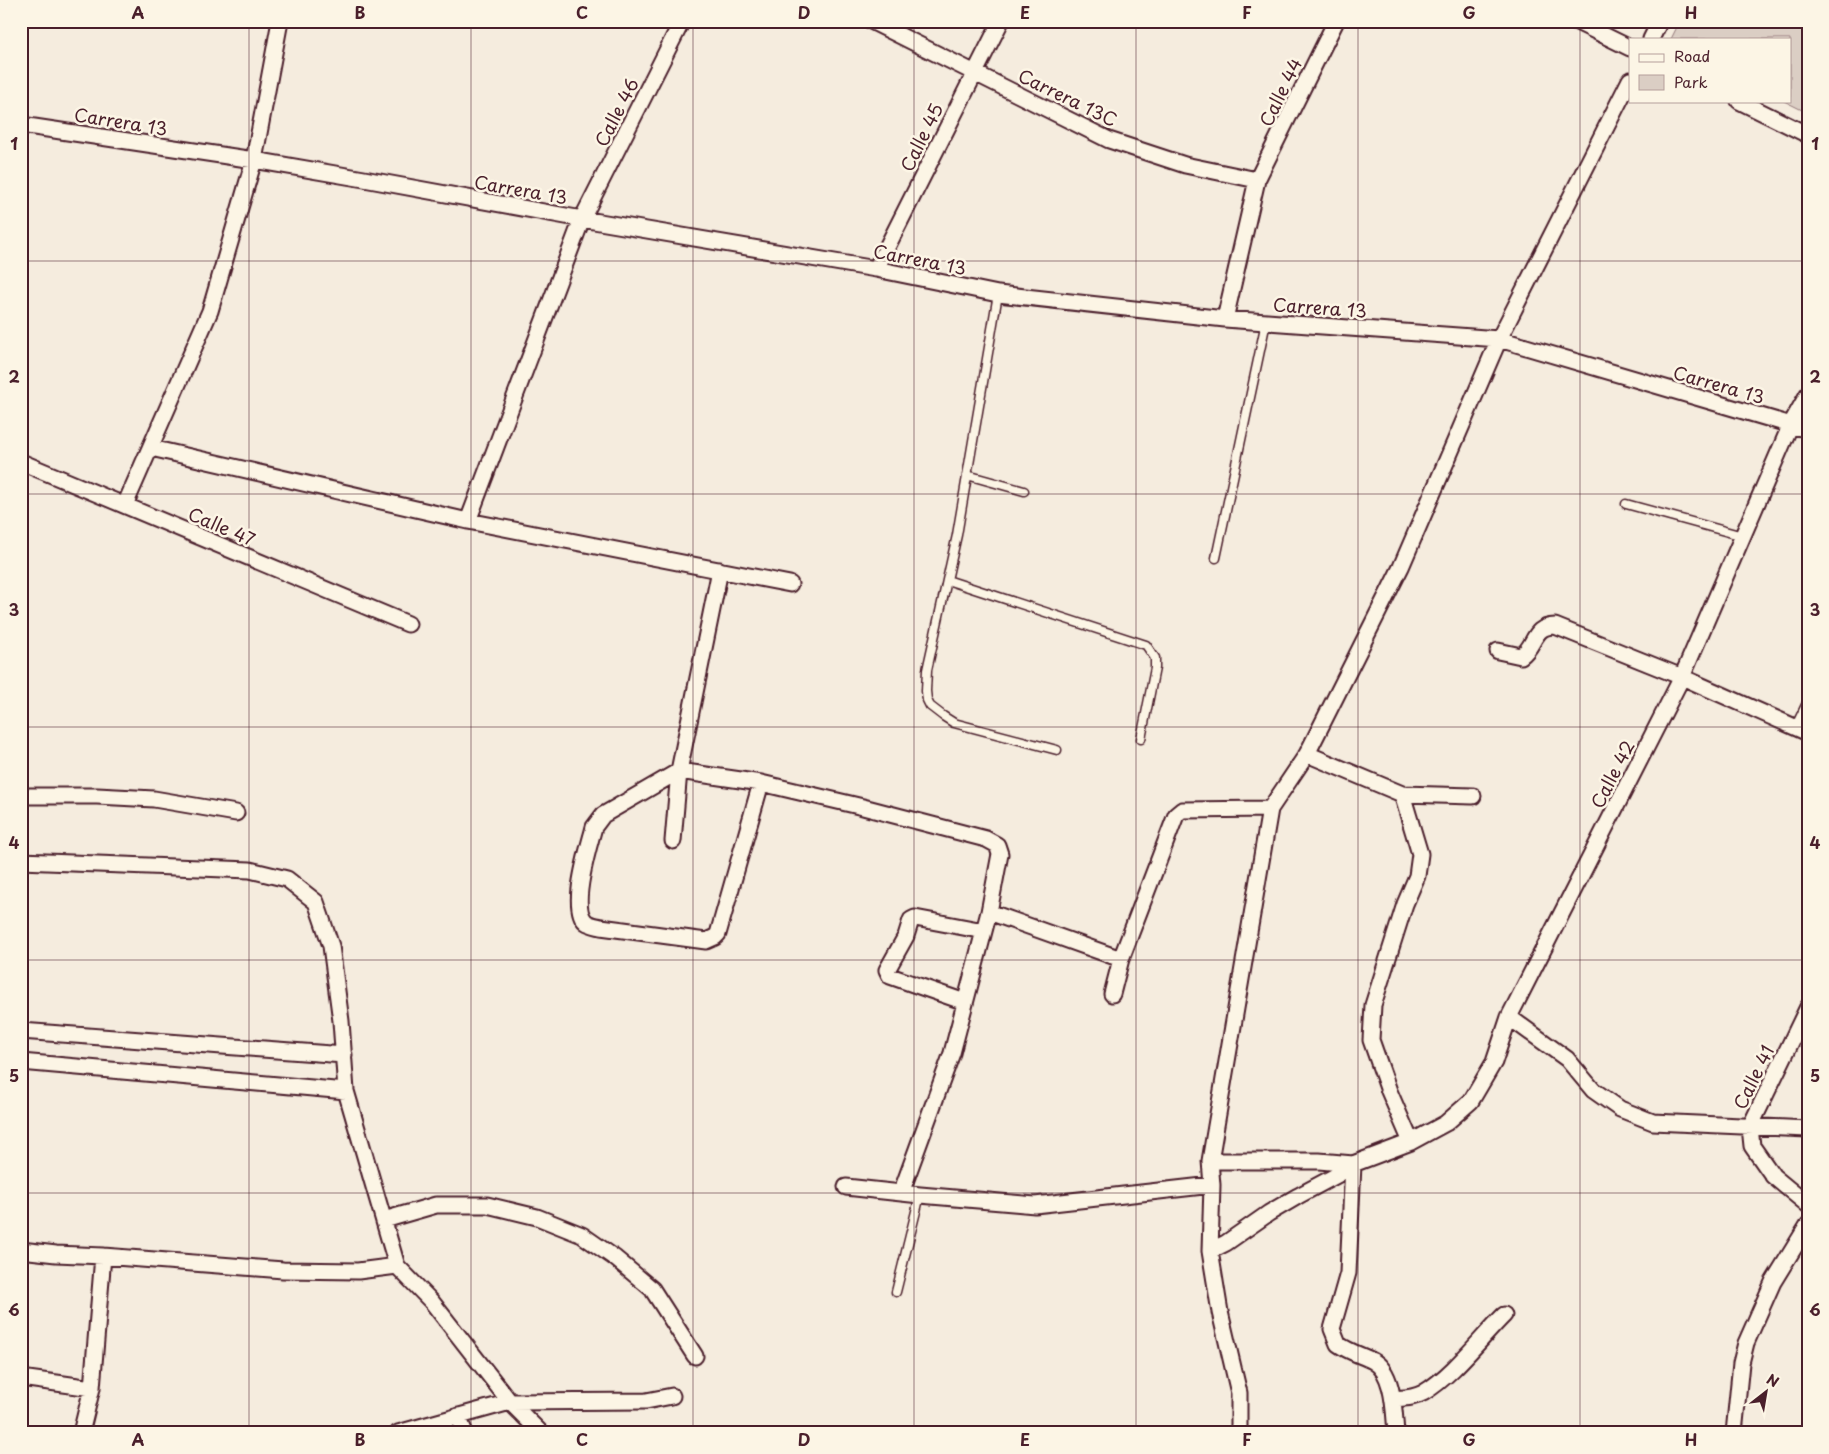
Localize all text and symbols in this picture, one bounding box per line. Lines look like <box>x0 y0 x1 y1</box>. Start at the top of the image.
text: A <box>132 0 145 24</box>
text: B <box>355 0 366 24</box>
text: C <box>576 0 588 24</box>
text: D <box>798 0 810 24</box>
text: E <box>1020 0 1030 24</box>
text: F <box>1242 0 1252 24</box>
text: G <box>1462 0 1476 24</box>
text: H <box>1685 0 1697 24</box>
legend <box>1629 38 1792 102</box>
text: Road <box>1674 44 1710 67</box>
street label: Calle 44 <box>1252 53 1308 131</box>
street label: Carrera 13C <box>1014 61 1122 133</box>
text: Park <box>1674 70 1708 93</box>
street label: Calle 46 <box>587 73 645 151</box>
street label: Calle 45 <box>893 98 949 176</box>
street label: Carrera 13 <box>72 100 170 142</box>
text: 1 <box>10 131 18 155</box>
text: 1 <box>1811 131 1819 155</box>
street label: Carrera 13 <box>472 168 570 210</box>
street label: Carrera 13 <box>871 237 969 281</box>
street label: Carrera 13 <box>1272 290 1368 324</box>
street label: Carrera 13 <box>1670 358 1768 410</box>
text: 2 <box>8 364 20 388</box>
text: 2 <box>1809 364 1821 388</box>
street label: Calle 47 <box>184 500 260 552</box>
text: 3 <box>9 597 19 621</box>
text: 3 <box>1810 597 1820 621</box>
street label: Calle 42 <box>1583 735 1641 813</box>
text: 4 <box>9 830 20 854</box>
text: 4 <box>1810 830 1821 854</box>
street label: Calle 41 <box>1726 1040 1780 1114</box>
text: 5 <box>9 1063 19 1087</box>
text: 5 <box>1810 1063 1820 1087</box>
text: 6 <box>8 1297 20 1321</box>
text: 6 <box>1809 1297 1821 1321</box>
north arrow <box>1742 1366 1792 1416</box>
text: N <box>1763 1369 1783 1392</box>
text: A <box>132 1427 145 1451</box>
text: B <box>355 1427 366 1451</box>
text: C <box>576 1427 588 1451</box>
text: D <box>798 1427 810 1451</box>
text: E <box>1020 1427 1030 1451</box>
text: F <box>1242 1427 1252 1451</box>
text: G <box>1462 1427 1476 1451</box>
text: H <box>1685 1427 1697 1451</box>

